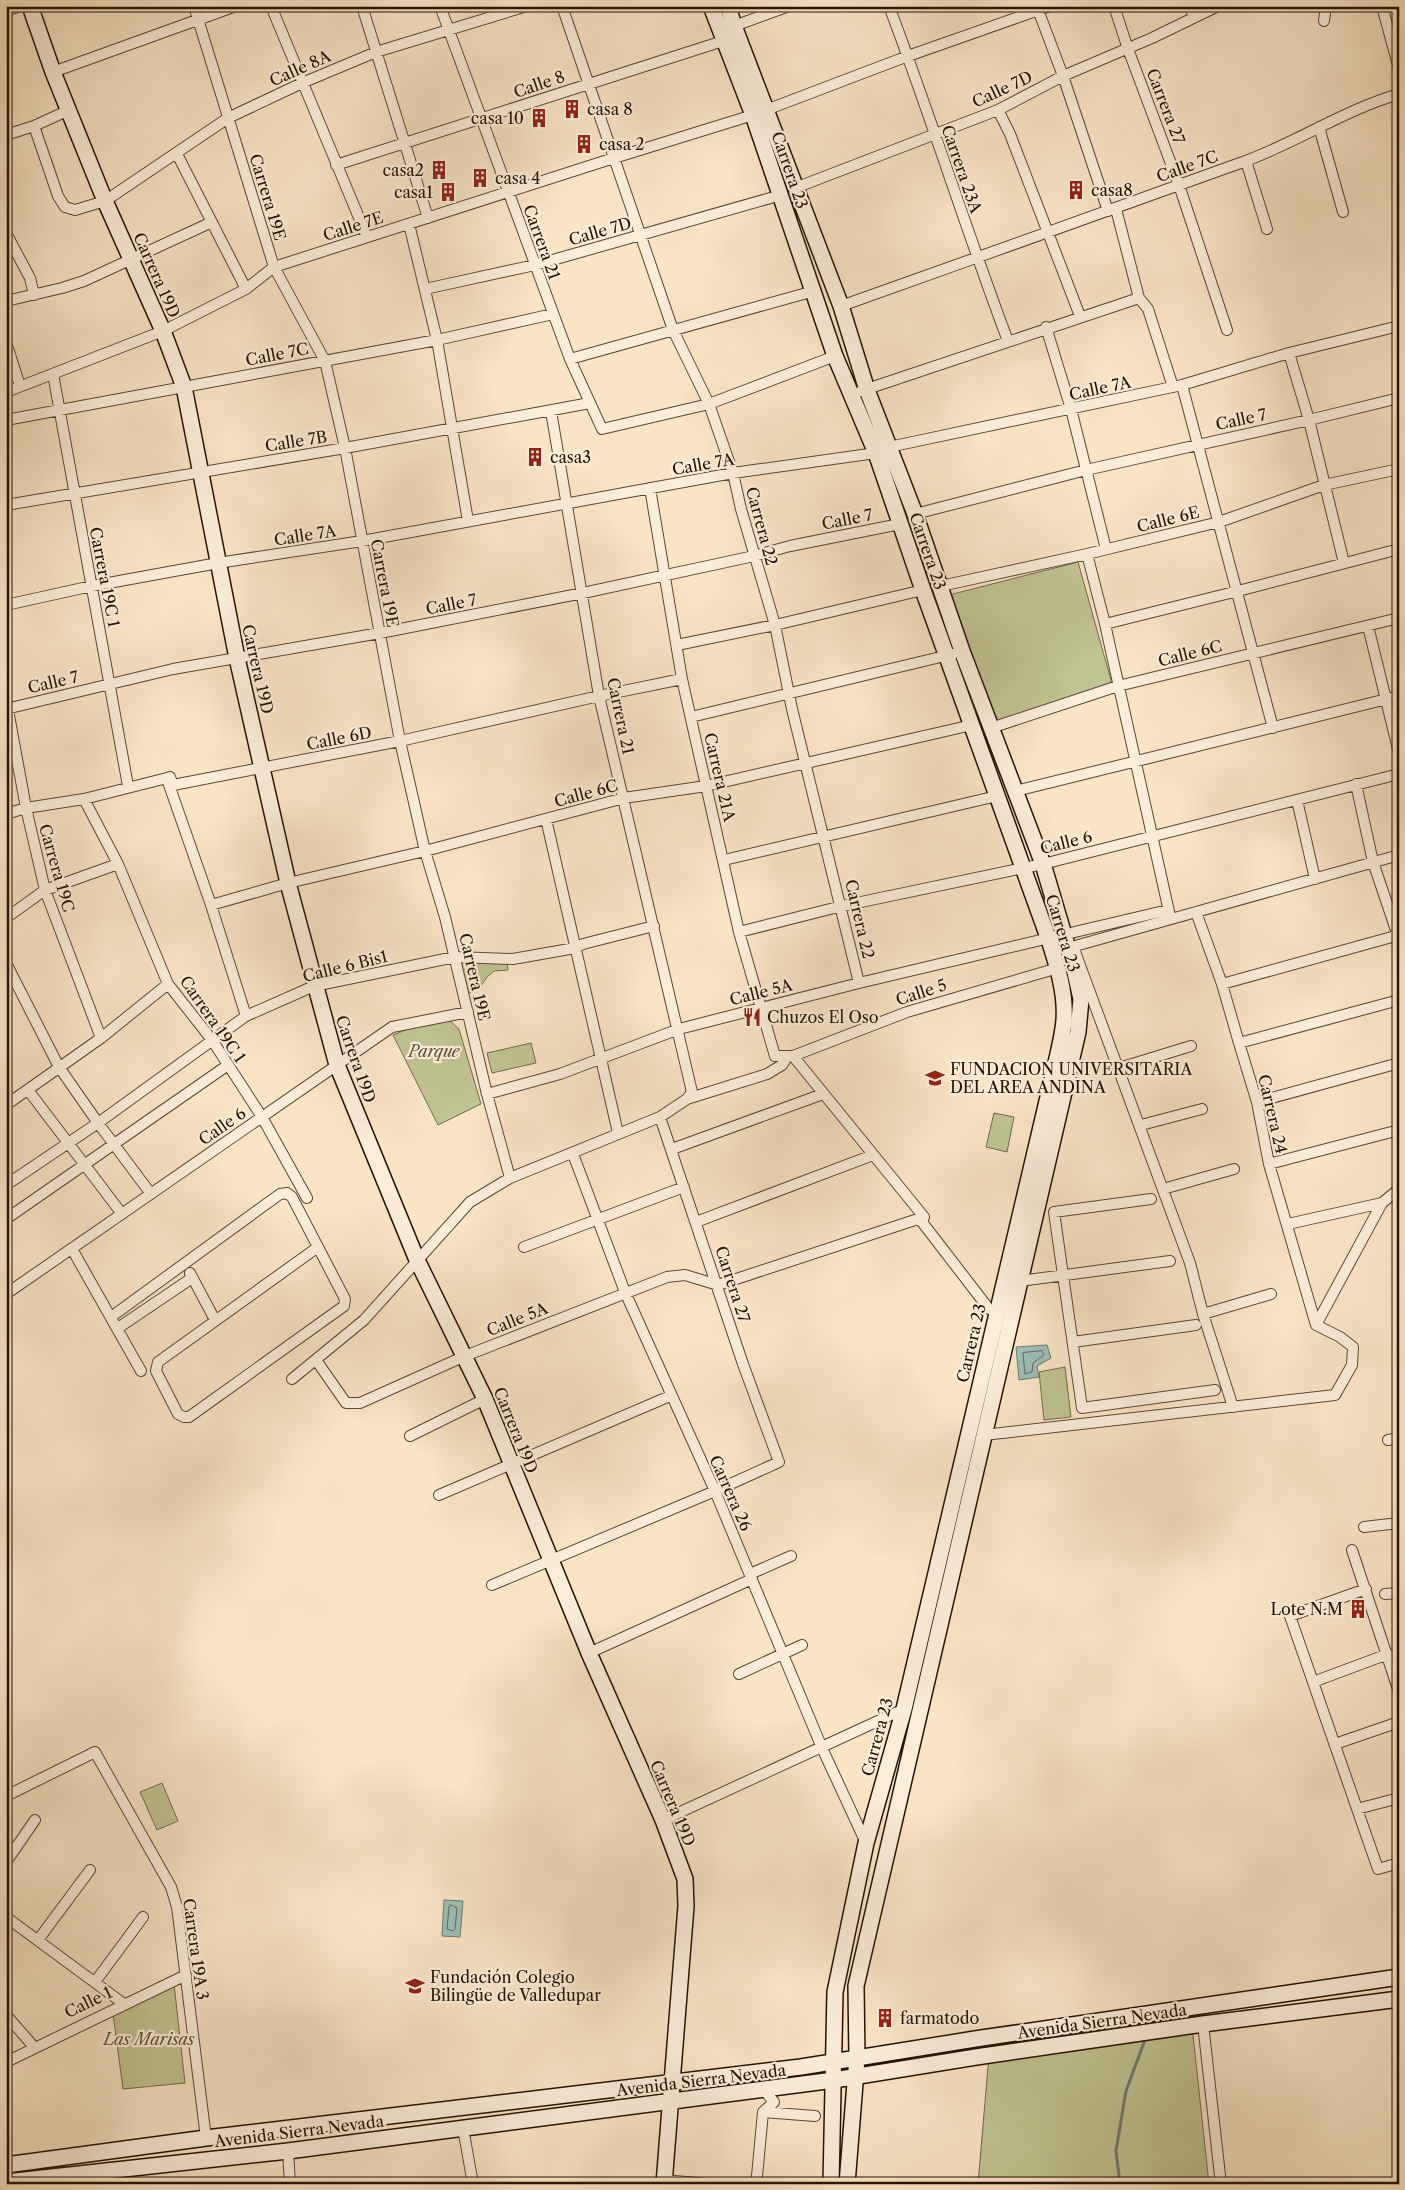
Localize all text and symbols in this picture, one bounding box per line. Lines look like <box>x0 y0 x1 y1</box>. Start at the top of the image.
street label: Calle 8A <box>266 45 335 90</box>
street label: Carrera 27 <box>1142 65 1190 147</box>
street label: Calle 8 <box>511 66 567 102</box>
street label: Calle 7D <box>969 66 1035 112</box>
building icon: casa 8 <box>561 98 583 120</box>
place label: casa 8 <box>587 99 633 119</box>
building icon: casa 10 <box>528 107 550 129</box>
place label: casa 10 <box>471 108 524 128</box>
street label: Carrera 23A <box>938 122 987 217</box>
street label: Carrera 23 <box>767 129 813 211</box>
building icon: casa 2 <box>573 133 595 155</box>
place label: casa 2 <box>599 134 645 154</box>
street label: Calle 7C <box>1154 146 1220 186</box>
street label: Carrera 19E <box>245 151 291 243</box>
building icon: casa2 <box>428 159 450 181</box>
place label: casa2 <box>383 160 424 180</box>
building icon: casa 4 <box>469 167 491 189</box>
place label: casa 4 <box>495 168 541 188</box>
building icon: casa8 <box>1065 179 1087 201</box>
place label: casa8 <box>1091 180 1133 200</box>
building icon: casa1 <box>437 181 459 203</box>
place label: casa1 <box>394 182 433 202</box>
street label: Carrera 21 <box>519 202 565 282</box>
street label: Calle 7E <box>320 207 386 245</box>
street label: Calle 7D <box>566 213 634 249</box>
street label: Carrera 19D <box>129 229 185 321</box>
street label: Calle 7C <box>244 338 310 370</box>
street label: Calle 7A <box>1067 371 1134 404</box>
street label: Calle 7 <box>1214 404 1268 434</box>
street label: Calle 7B <box>264 426 328 456</box>
building icon: casa3 <box>524 446 546 468</box>
place label: casa3 <box>550 447 591 467</box>
street label: Calle 7A <box>670 449 737 479</box>
street label: Carrera 22 <box>742 484 782 568</box>
street label: Calle 6E <box>1135 502 1201 536</box>
street label: Calle 7 <box>820 504 874 534</box>
street label: Carrera 23 <box>905 510 951 592</box>
street label: Calle 7A <box>272 520 339 550</box>
street label: Carrera 19C 1 <box>85 525 125 629</box>
street label: Carrera 19E <box>367 537 403 629</box>
street label: Calle 7 <box>424 589 478 619</box>
street label: Carrera 19D <box>238 622 278 716</box>
street label: Calle 6C <box>1156 635 1224 671</box>
street label: Calle 7 <box>26 666 80 698</box>
street label: Carrera 21 <box>603 676 639 757</box>
street label: Calle 6D <box>305 722 373 754</box>
street label: Carrera 21A <box>700 731 740 825</box>
street label: Calle 6C <box>552 775 620 811</box>
street label: Carrera 19C <box>35 822 79 914</box>
street label: Calle 6 <box>1038 826 1094 858</box>
street label: Carrera 22 <box>841 877 879 961</box>
street label: Carrera 23 <box>1042 892 1084 974</box>
street label: Carrera 19E <box>455 931 495 1023</box>
street label: Calle 6 Bis1 <box>300 946 390 986</box>
street label: Carrera 19C 1 <box>176 972 250 1067</box>
street label: Calle 5A <box>728 974 796 1009</box>
street label: Calle 5 <box>893 974 949 1010</box>
restaurant icon: Chuzos El Oso <box>741 1006 763 1028</box>
place label: Chuzos El Oso <box>767 1007 879 1027</box>
street label: Carrera 19D <box>332 1013 380 1105</box>
park label: Parque <box>407 1041 461 1061</box>
place label: FUNDACION UNIVERSITARIA DEL AREA ANDINA <box>950 1059 1193 1097</box>
school or university icon: FUNDACION UNIVERSITARIA DEL AREA ANDINA <box>924 1067 946 1089</box>
street label: Carrera 24 <box>1254 1072 1292 1156</box>
street label: Calle 6 <box>195 1103 249 1149</box>
street label: Carrera 27 <box>711 1243 755 1325</box>
street label: Calle 5A <box>484 1297 551 1340</box>
street label: Carrera 23 <box>952 1302 990 1384</box>
street label: Carrera 19D <box>490 1384 542 1476</box>
street label: Carrera 26 <box>705 1452 757 1534</box>
building icon: Lote N.M <box>1347 1598 1369 1620</box>
place label: Lote N.M <box>1271 1599 1343 1619</box>
street label: Carrera 23 <box>857 1696 897 1778</box>
street label: Carrera 19D <box>646 1757 700 1849</box>
street label: Carrera 19A 3 <box>179 1897 213 2001</box>
place label: Fundación Colegio Bilingüe de Valledupar <box>430 1967 601 2005</box>
school or university icon: Fundación Colegio Bilingüe de Valledupar <box>404 1975 426 1997</box>
street label: Calle 1 <box>61 1982 115 2022</box>
street label: Avenida Sierra Nevada <box>1015 1999 1189 2043</box>
building icon: farmatodo <box>874 2007 896 2029</box>
place label: farmatodo <box>900 2008 979 2028</box>
park label: Las Marisas <box>101 2029 195 2049</box>
street label: Avenida Sierra Nevada <box>614 2060 788 2100</box>
street label: Avenida Sierra Nevada <box>212 2111 386 2151</box>

